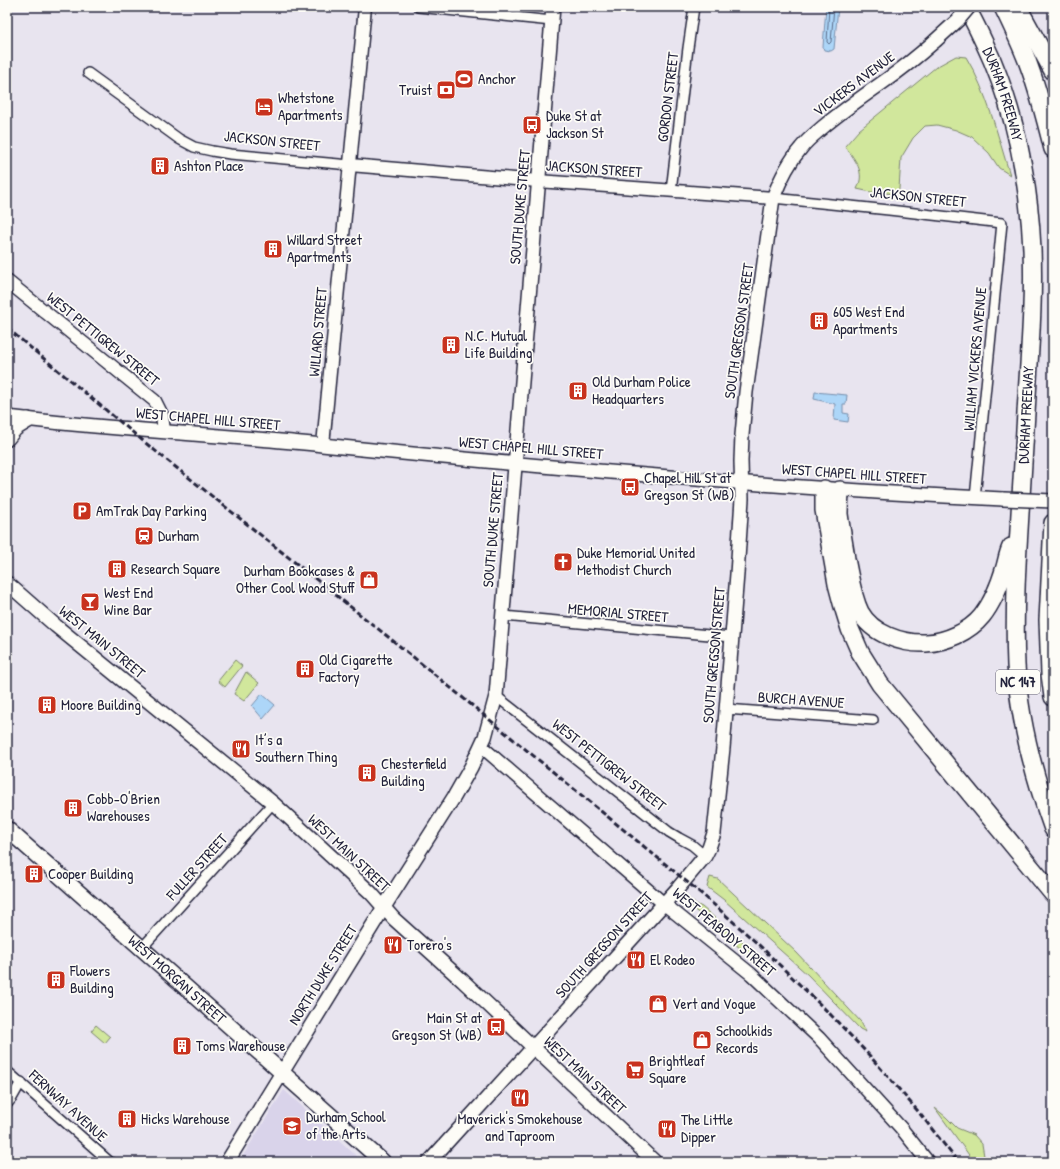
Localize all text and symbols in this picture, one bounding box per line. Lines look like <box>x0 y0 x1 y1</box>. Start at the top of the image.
street label: DURHAM FREEWAY <box>978 44 1028 143</box>
street label: VICKERS AVENUE <box>809 46 899 121</box>
street label: GORDON STREET <box>652 50 684 143</box>
sports icon: Anchor <box>453 68 475 90</box>
place label: Anchor <box>478 68 516 89</box>
place label: Truist <box>399 79 433 100</box>
bank icon: Truist <box>435 79 457 101</box>
place label: Whetstone Apartments <box>278 87 343 125</box>
hotel icon: Whetstone Apartments <box>253 96 275 118</box>
place label: Duke St at Jackson St <box>546 105 604 143</box>
bus stop icon: Duke St at Jackson St <box>521 114 543 136</box>
street label: JACKSON STREET <box>223 125 322 156</box>
street label: SOUTH DUKE STREET <box>504 148 535 265</box>
building icon: Ashton Place <box>149 155 171 177</box>
place label: Ashton Place <box>174 155 244 176</box>
street label: JACKSON STREET <box>545 155 644 182</box>
street label: JACKSON STREET <box>869 181 968 212</box>
place label: Willard Street Apartments <box>287 229 363 267</box>
building icon: Willard Street Apartments <box>262 238 284 260</box>
street label: SOUTH GREGSON STREET <box>719 261 759 400</box>
street label: WILLARD STREET <box>303 285 332 378</box>
street label: WILLIAM VICKERS AVENUE <box>958 286 991 432</box>
street label: WEST PETTIGREW STREET <box>43 287 165 391</box>
place label: 605 West End Apartments <box>833 301 905 339</box>
building icon: 605 West End Apartments <box>808 310 830 332</box>
place label: N.C. Mutual Life Building <box>465 325 533 363</box>
building icon: N.C. Mutual Life Building <box>440 334 462 356</box>
street label: DURHAM FREEWAY <box>1012 365 1039 464</box>
place label: Old Durham Police Headquarters <box>592 371 691 409</box>
building icon: Old Durham Police Headquarters <box>567 380 589 402</box>
street label: WEST CHAPEL HILL STREET <box>135 402 282 435</box>
street label: WEST CHAPEL HILL STREET <box>458 431 605 464</box>
street label: WEST CHAPEL HILL STREET <box>781 458 928 489</box>
place label: Chapel Hill St at Gregson St (WB) <box>644 467 734 505</box>
street label: SOUTH DUKE STREET <box>477 471 508 588</box>
bus stop icon: Chapel Hill St at Gregson St (WB) <box>619 476 641 498</box>
parking icon: AmTrak Day Parking <box>71 500 93 522</box>
place label: AmTrak Day Parking <box>96 500 207 521</box>
station icon: Durham <box>133 525 155 547</box>
place label: Durham <box>158 525 199 546</box>
place label: Duke Memorial United Methodist Church <box>577 542 695 580</box>
church icon: Duke Memorial United Methodist Church <box>552 551 574 573</box>
building icon: Research Square <box>106 558 128 580</box>
place label: Research Square <box>131 558 220 579</box>
place label: Durham Bookcases & Other Cool Wood Stuff <box>236 560 355 598</box>
shop icon: Durham Bookcases & Other Cool Wood Stuff <box>358 569 380 591</box>
place label: West End Wine Bar <box>104 582 153 620</box>
street label: SOUTH GREGSON STREET <box>697 585 730 724</box>
bar icon: West End Wine Bar <box>79 591 101 613</box>
street label: MEMORIAL STREET <box>567 598 670 627</box>
street label: WEST MAIN STREET <box>55 600 151 684</box>
place label: Old Cigarette Factory <box>318 649 393 687</box>
building icon: Old Cigarette Factory <box>294 658 316 680</box>
road number: NC 147 <box>996 670 1040 694</box>
street label: BURCH AVENUE <box>757 686 845 713</box>
building icon: Moore Building <box>36 694 58 716</box>
place label: Moore Building <box>61 694 141 715</box>
street label: WEST PETTIGREW STREET <box>548 714 671 816</box>
place label: It’s a Southern Thing <box>255 729 338 767</box>
restaurant icon: It’s a Southern Thing <box>230 738 252 760</box>
place label: Chesterfield Building <box>381 753 446 791</box>
building icon: Chesterfield Building <box>356 762 378 784</box>
place label: Cobb-O'Brien Warehouses <box>87 788 160 826</box>
building icon: Cobb-O'Brien Warehouses <box>62 797 84 819</box>
street label: WEST MAIN STREET <box>304 809 396 897</box>
street label: FULLER STREET <box>160 828 233 905</box>
building icon: Cooper Building <box>23 863 45 885</box>
place label: Cooper Building <box>48 863 134 884</box>
street label: WEST PEABODY STREET <box>668 882 781 982</box>
street label: SOUTH GREGSON STREET <box>550 886 658 1002</box>
street label: NORTH DUKE STREET <box>283 920 362 1029</box>
street label: WEST MORGAN STREET <box>124 930 232 1029</box>
restaurant icon: Torero's <box>382 934 404 956</box>
place label: Torero's <box>407 934 452 955</box>
restaurant icon: El Rodeo <box>625 949 647 971</box>
place label: El Rodeo <box>650 949 695 970</box>
place label: Flowers Building <box>69 960 114 998</box>
building icon: Flowers Building <box>45 969 67 991</box>
shop icon: Vert and Vogue <box>647 993 669 1015</box>
place label: Vert and Vogue <box>672 993 756 1014</box>
place label: Main St at Gregson St (WB) <box>392 1007 483 1045</box>
bus stop icon: Main St at Gregson St (WB) <box>485 1016 507 1038</box>
place label: Schoolkids Records <box>716 1020 773 1058</box>
shop icon: Schoolkids Records <box>691 1029 713 1051</box>
street label: WEST MAIN STREET <box>540 1031 632 1119</box>
building icon: Toms Warehouse <box>171 1035 193 1057</box>
place label: Toms Warehouse <box>196 1035 285 1056</box>
place label: Brightleaf Square <box>649 1050 706 1088</box>
supermarket icon: Brightleaf Square <box>624 1059 646 1081</box>
street label: FERNWAY AVENUE <box>24 1064 112 1147</box>
restaurant icon: Maverick's Smokehouse and Taproom <box>509 1087 531 1109</box>
place label: Durham School of the Arts <box>306 1106 386 1144</box>
building icon: Hicks Warehouse <box>116 1108 138 1130</box>
place label: Hicks Warehouse <box>141 1108 230 1129</box>
place label: Maverick's Smokehouse and Taproom <box>457 1108 583 1146</box>
place label: The Little Dipper <box>681 1109 733 1147</box>
school or university icon: Durham School of the Arts <box>281 1115 303 1137</box>
restaurant icon: The Little Dipper <box>656 1118 678 1140</box>

